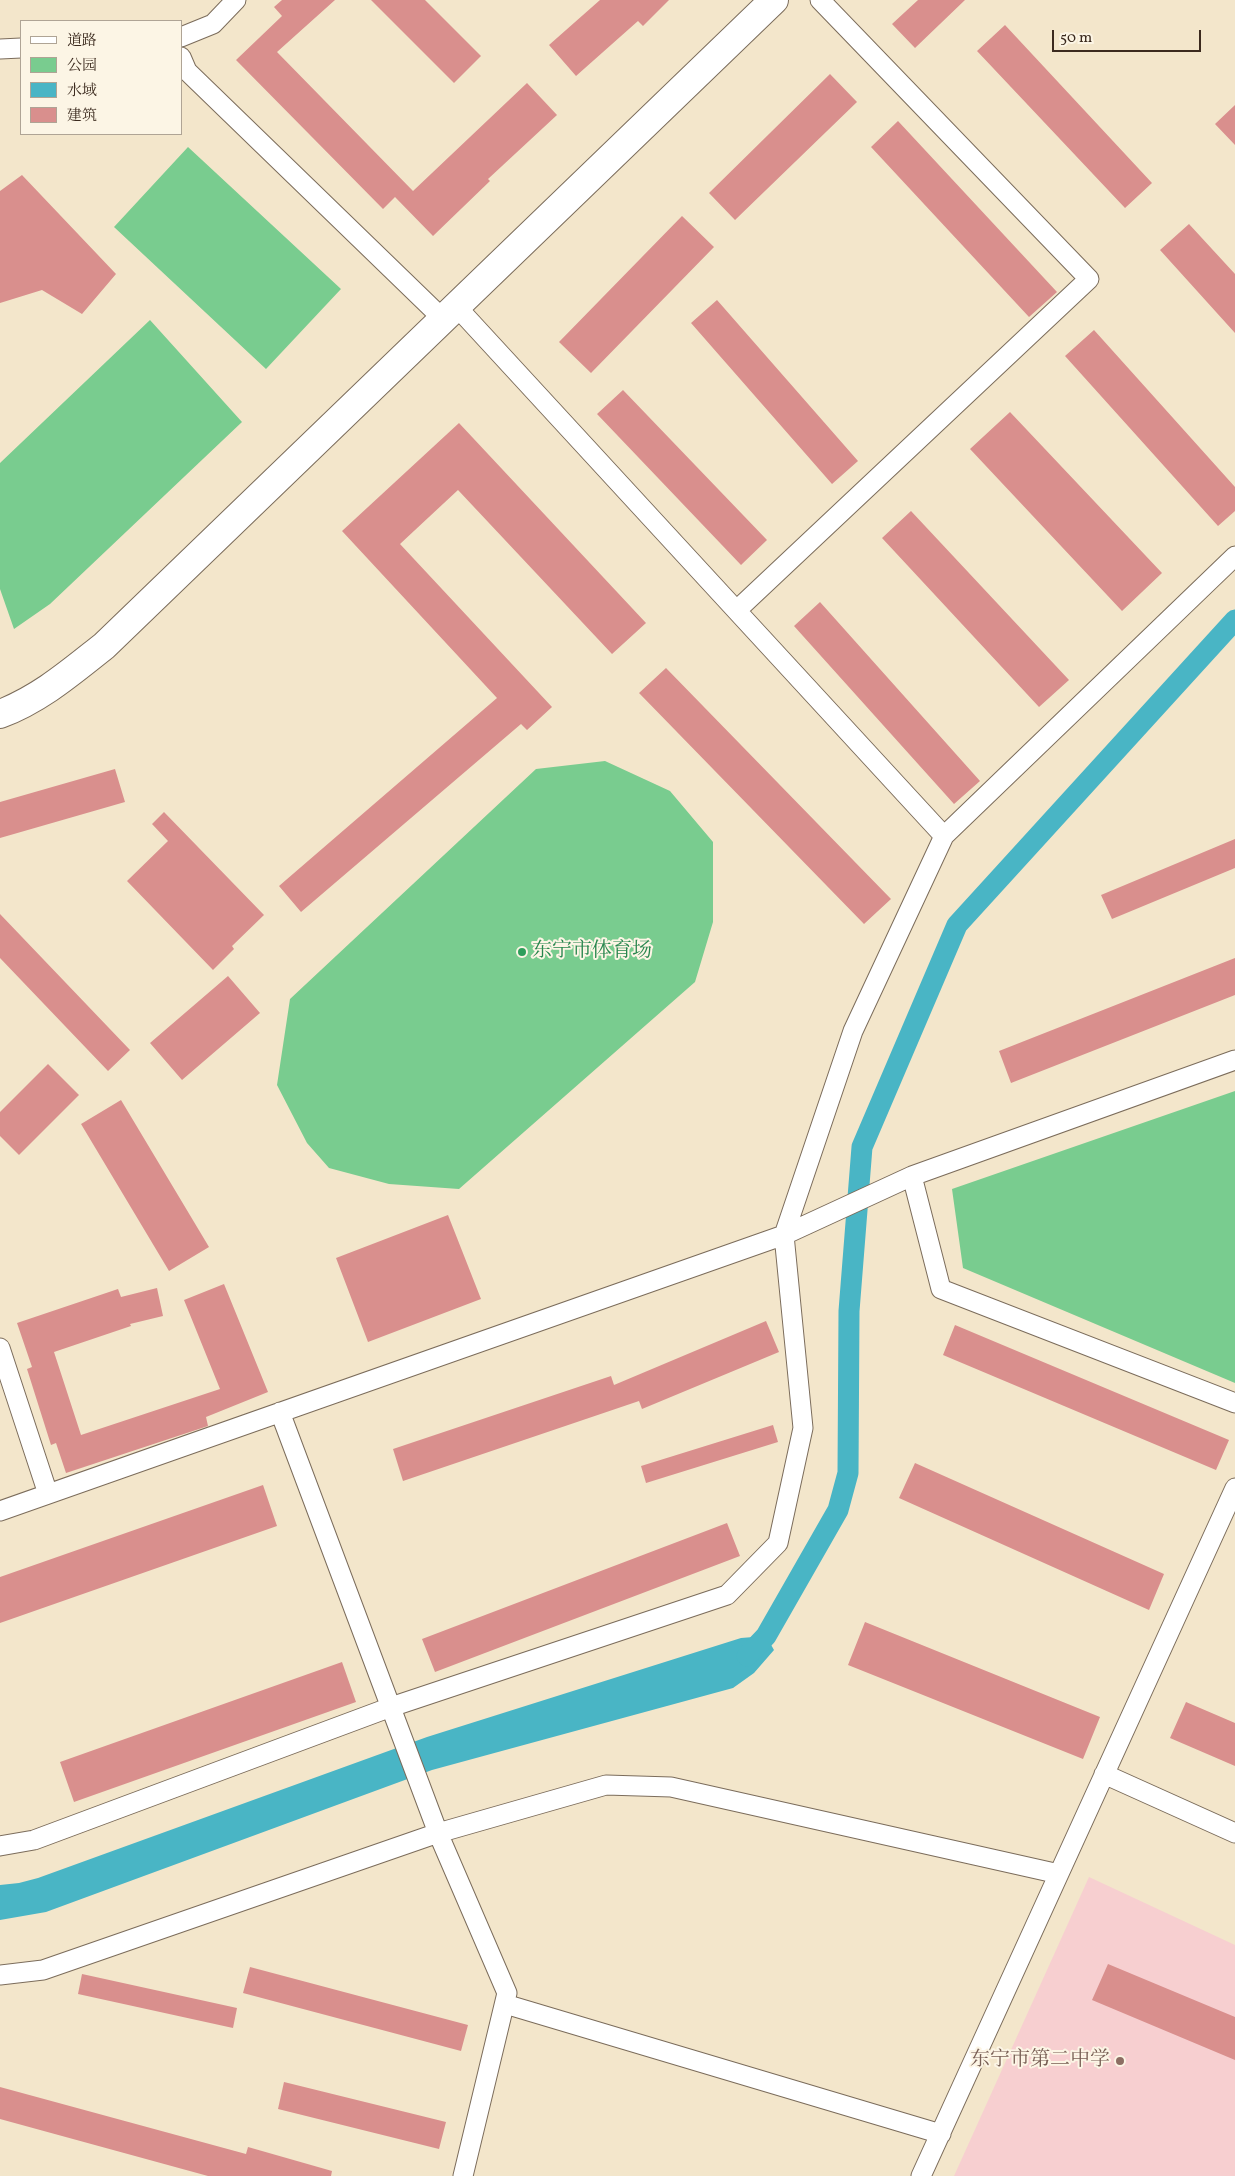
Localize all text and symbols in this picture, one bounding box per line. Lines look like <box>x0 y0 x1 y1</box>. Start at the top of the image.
legend <box>20 20 182 135</box>
scale bar <box>1055 20 1204 52</box>
text: 50 m <box>1060 28 1092 49</box>
text: 道路 <box>67 31 97 52</box>
text: 公园 <box>67 56 97 77</box>
text: 水域 <box>67 81 97 102</box>
text: 建筑 <box>67 106 97 127</box>
place label: 东宁市体育场 <box>532 940 652 964</box>
marker: 东宁市体育场 <box>516 946 528 958</box>
place label: 东宁市第二中学 <box>970 2049 1110 2073</box>
marker: 东宁市第二中学 <box>1114 2055 1126 2067</box>

